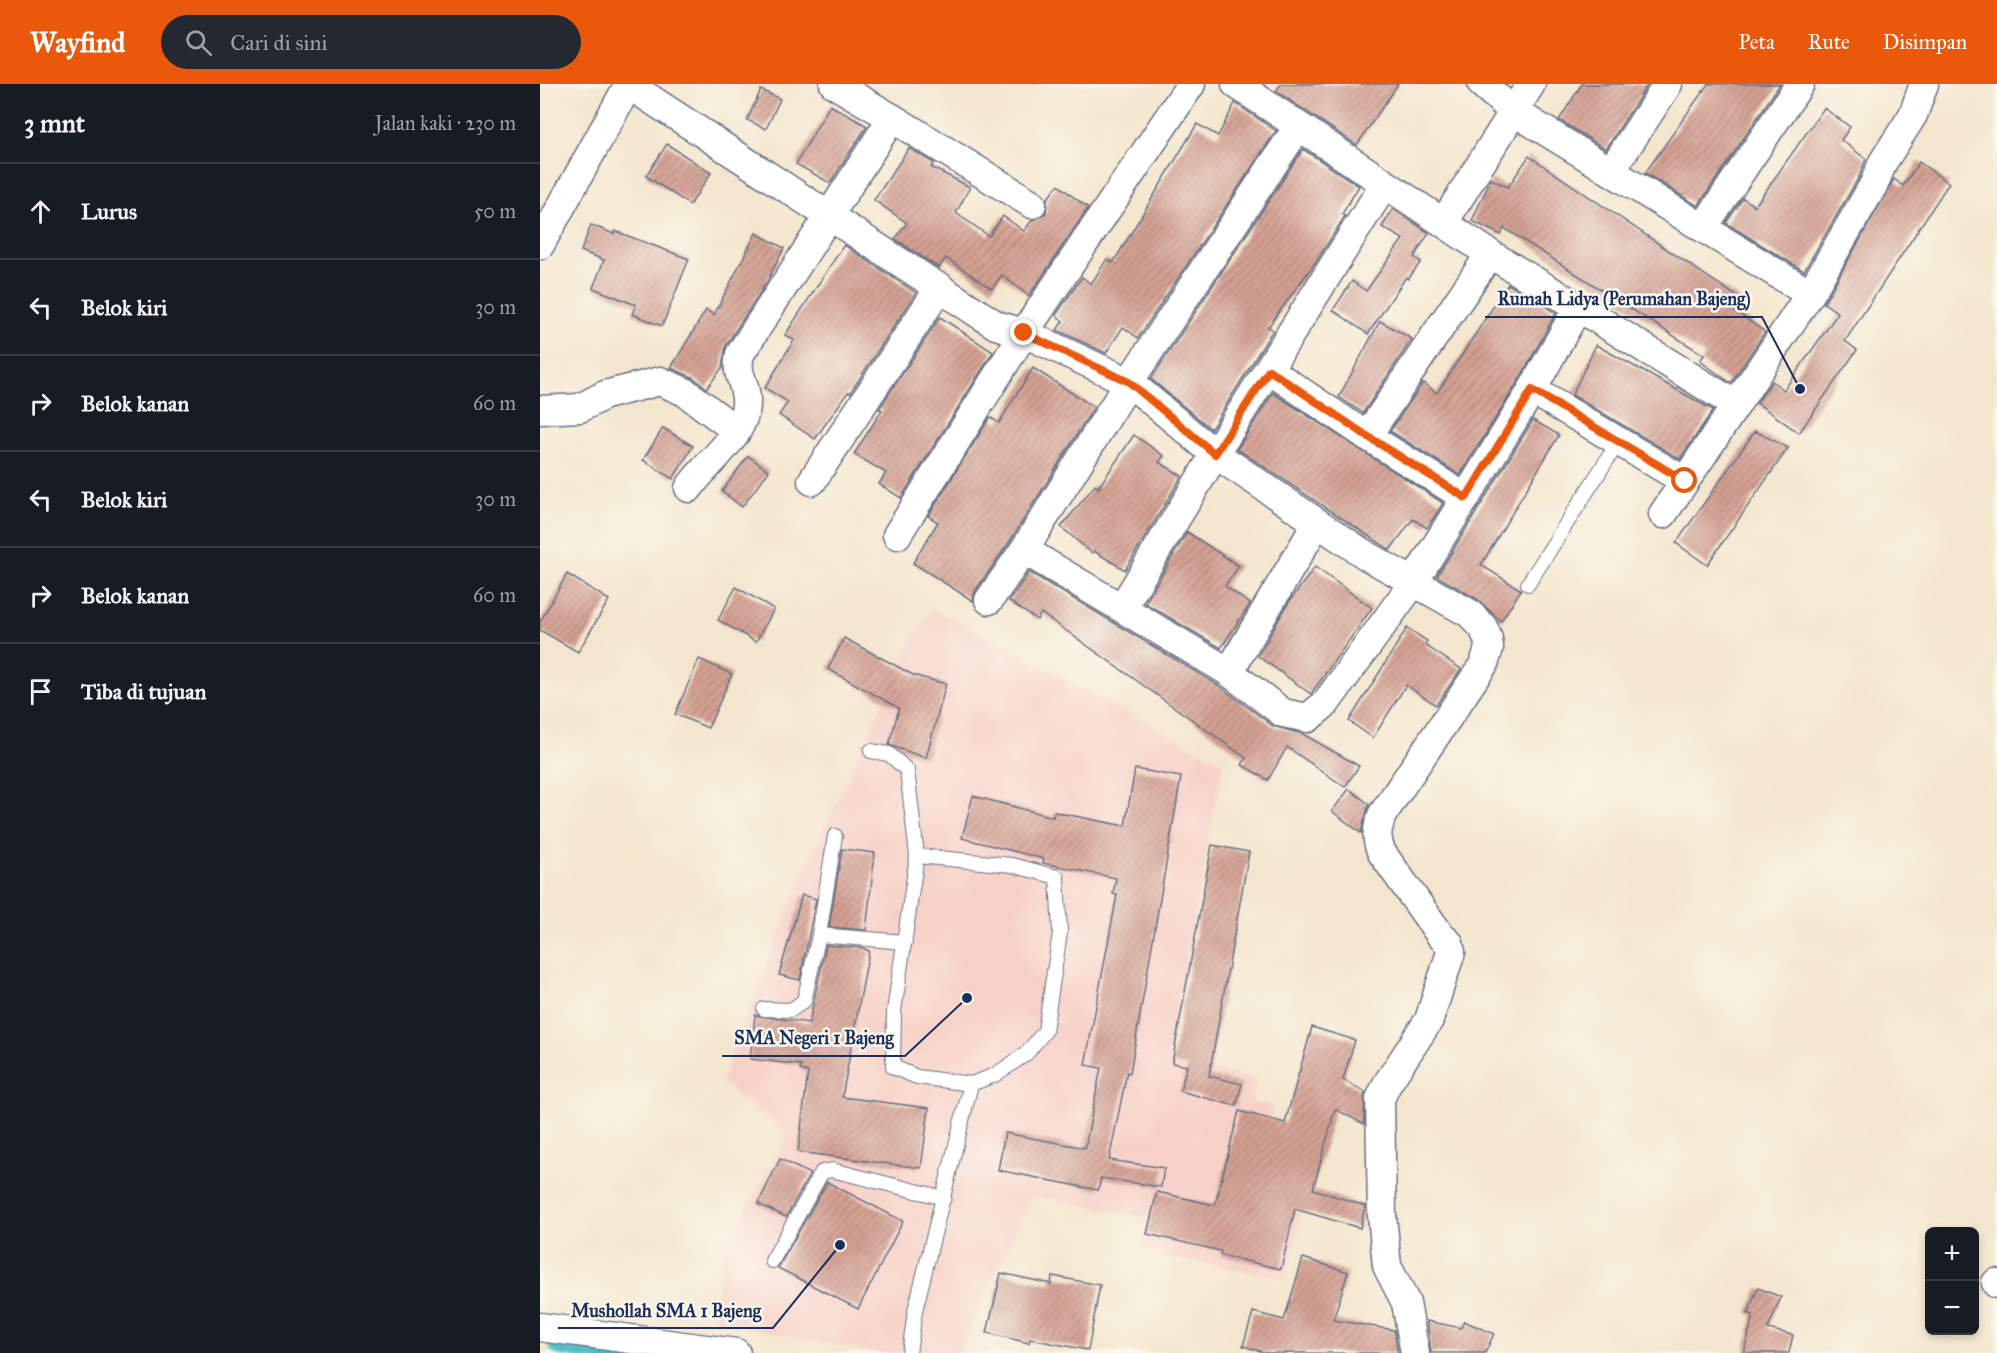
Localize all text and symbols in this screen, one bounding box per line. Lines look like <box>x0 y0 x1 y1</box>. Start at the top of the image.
search box <box>161 15 581 69</box>
text: Wayfind <box>30 25 125 60</box>
icon: search <box>182 26 215 59</box>
text: Cari di sini <box>230 29 327 56</box>
text: Peta <box>1738 29 1775 55</box>
text: Rute <box>1808 29 1850 55</box>
text: Disimpan <box>1883 29 1967 55</box>
text: 3 mnt <box>24 107 85 139</box>
text: Jalan kaki · 230 m <box>375 111 516 135</box>
icon: ahead <box>24 195 57 228</box>
text: Lurus <box>81 198 137 225</box>
text: 50 m <box>474 199 516 223</box>
callout: Rumah Lidya (Perumahan Bajeng) <box>1485 281 1762 317</box>
text: Rumah Lidya (Perumahan Bajeng) <box>1497 288 1751 311</box>
icon: left <box>24 291 57 324</box>
text: Belok kiri <box>81 294 167 321</box>
text: 30 m <box>475 295 516 319</box>
route end <box>1010 319 1036 345</box>
icon: right <box>24 387 57 420</box>
text: Belok kanan <box>81 390 189 417</box>
text: 60 m <box>473 391 516 415</box>
route start <box>1671 467 1697 493</box>
icon: left <box>24 483 57 516</box>
text: Belok kiri <box>81 486 167 513</box>
text: 30 m <box>475 487 516 511</box>
icon: right <box>24 579 57 612</box>
text: Belok kanan <box>81 582 189 609</box>
text: 60 m <box>473 583 516 607</box>
icon: arrive <box>24 675 57 708</box>
text: Tiba di tujuan <box>81 678 206 705</box>
callout: SMA Negeri 1 Bajeng <box>722 1020 905 1056</box>
text: SMA Negeri 1 Bajeng <box>734 1027 894 1050</box>
map controls <box>1925 1227 1979 1335</box>
button: + <box>1925 1227 1979 1281</box>
button: − <box>1925 1281 1979 1335</box>
callout: Mushollah SMA 1 Bajeng <box>558 1292 773 1328</box>
text: Mushollah SMA 1 Bajeng <box>571 1300 762 1323</box>

